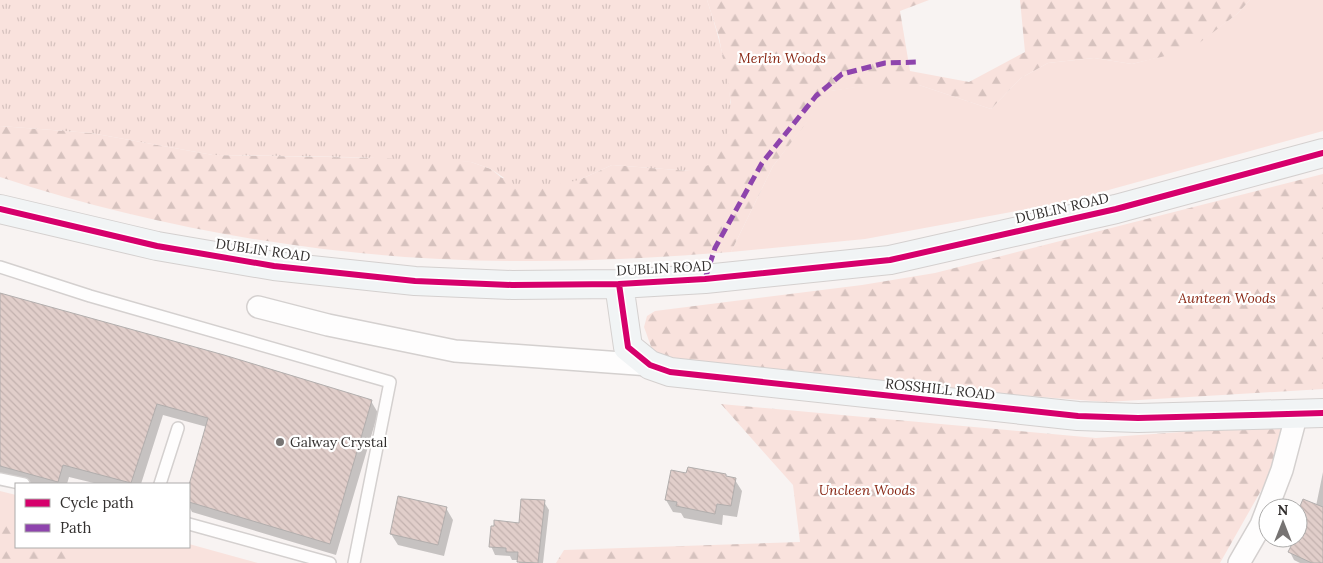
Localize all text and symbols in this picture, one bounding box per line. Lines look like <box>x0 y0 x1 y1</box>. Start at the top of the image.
park label: Merlin Woods <box>738 49 826 67</box>
street label: DUBLIN ROAD <box>1013 188 1111 228</box>
street label: DUBLIN ROAD <box>214 234 312 266</box>
street label: DUBLIN ROAD <box>616 257 712 279</box>
park label: Aunteen Woods <box>1177 289 1276 307</box>
street label: ROSSHILL ROAD <box>884 374 996 404</box>
place label: Galway Crystal <box>290 433 387 451</box>
marker: Galway Crystal <box>274 436 286 448</box>
park label: Uncleen Woods <box>819 481 915 499</box>
legend <box>15 483 190 548</box>
text: Cycle path <box>60 493 134 512</box>
north arrow <box>1258 498 1308 548</box>
text: N <box>1278 501 1289 519</box>
text: Path <box>60 518 91 537</box>

